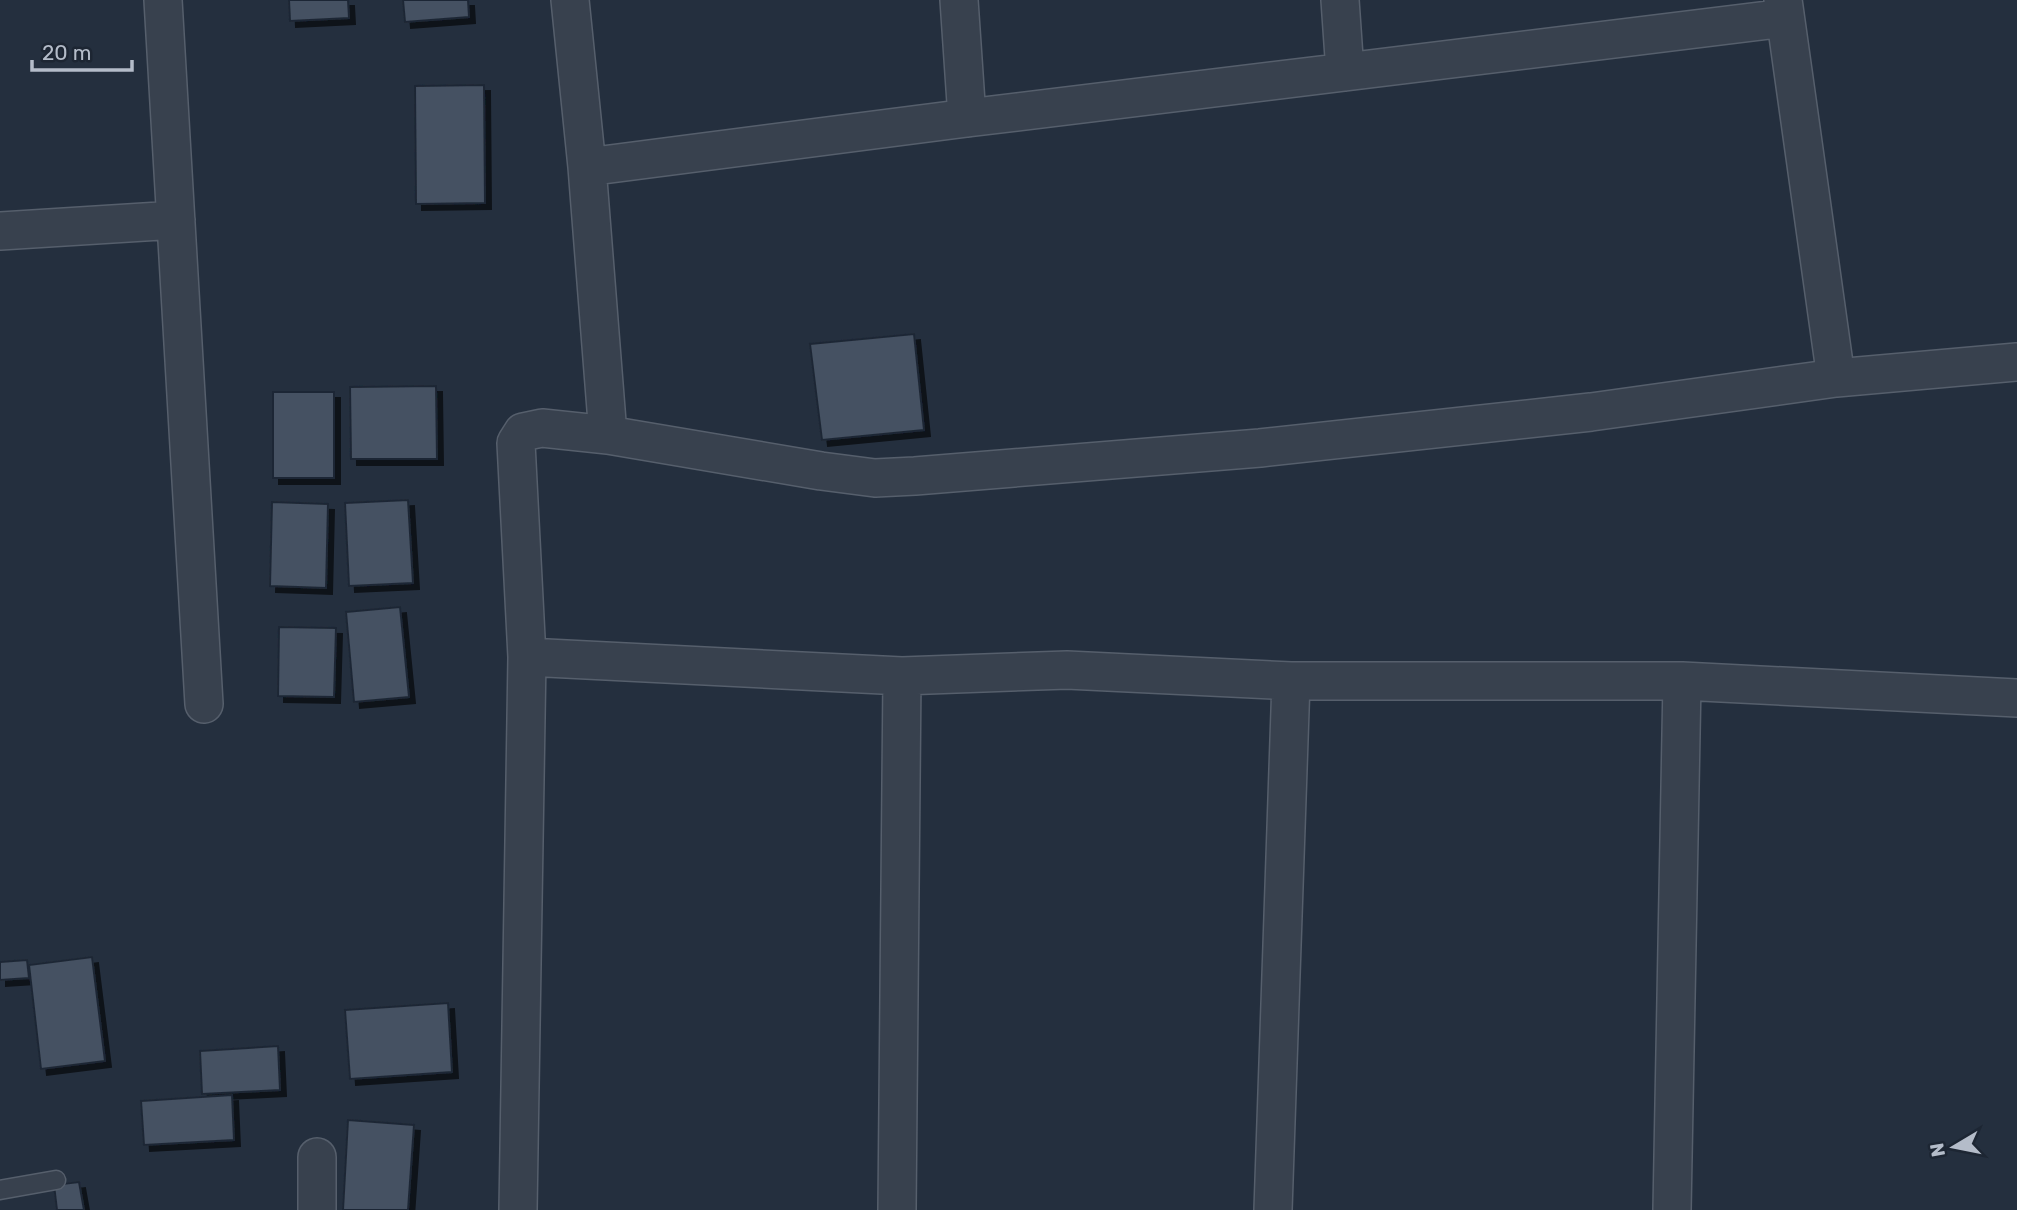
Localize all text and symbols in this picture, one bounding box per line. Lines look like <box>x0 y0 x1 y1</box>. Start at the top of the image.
scale bar <box>32 28 131 72</box>
text: 20 m <box>42 40 91 65</box>
north arrow <box>1919 1112 1989 1182</box>
text: N <box>1925 1141 1950 1159</box>

